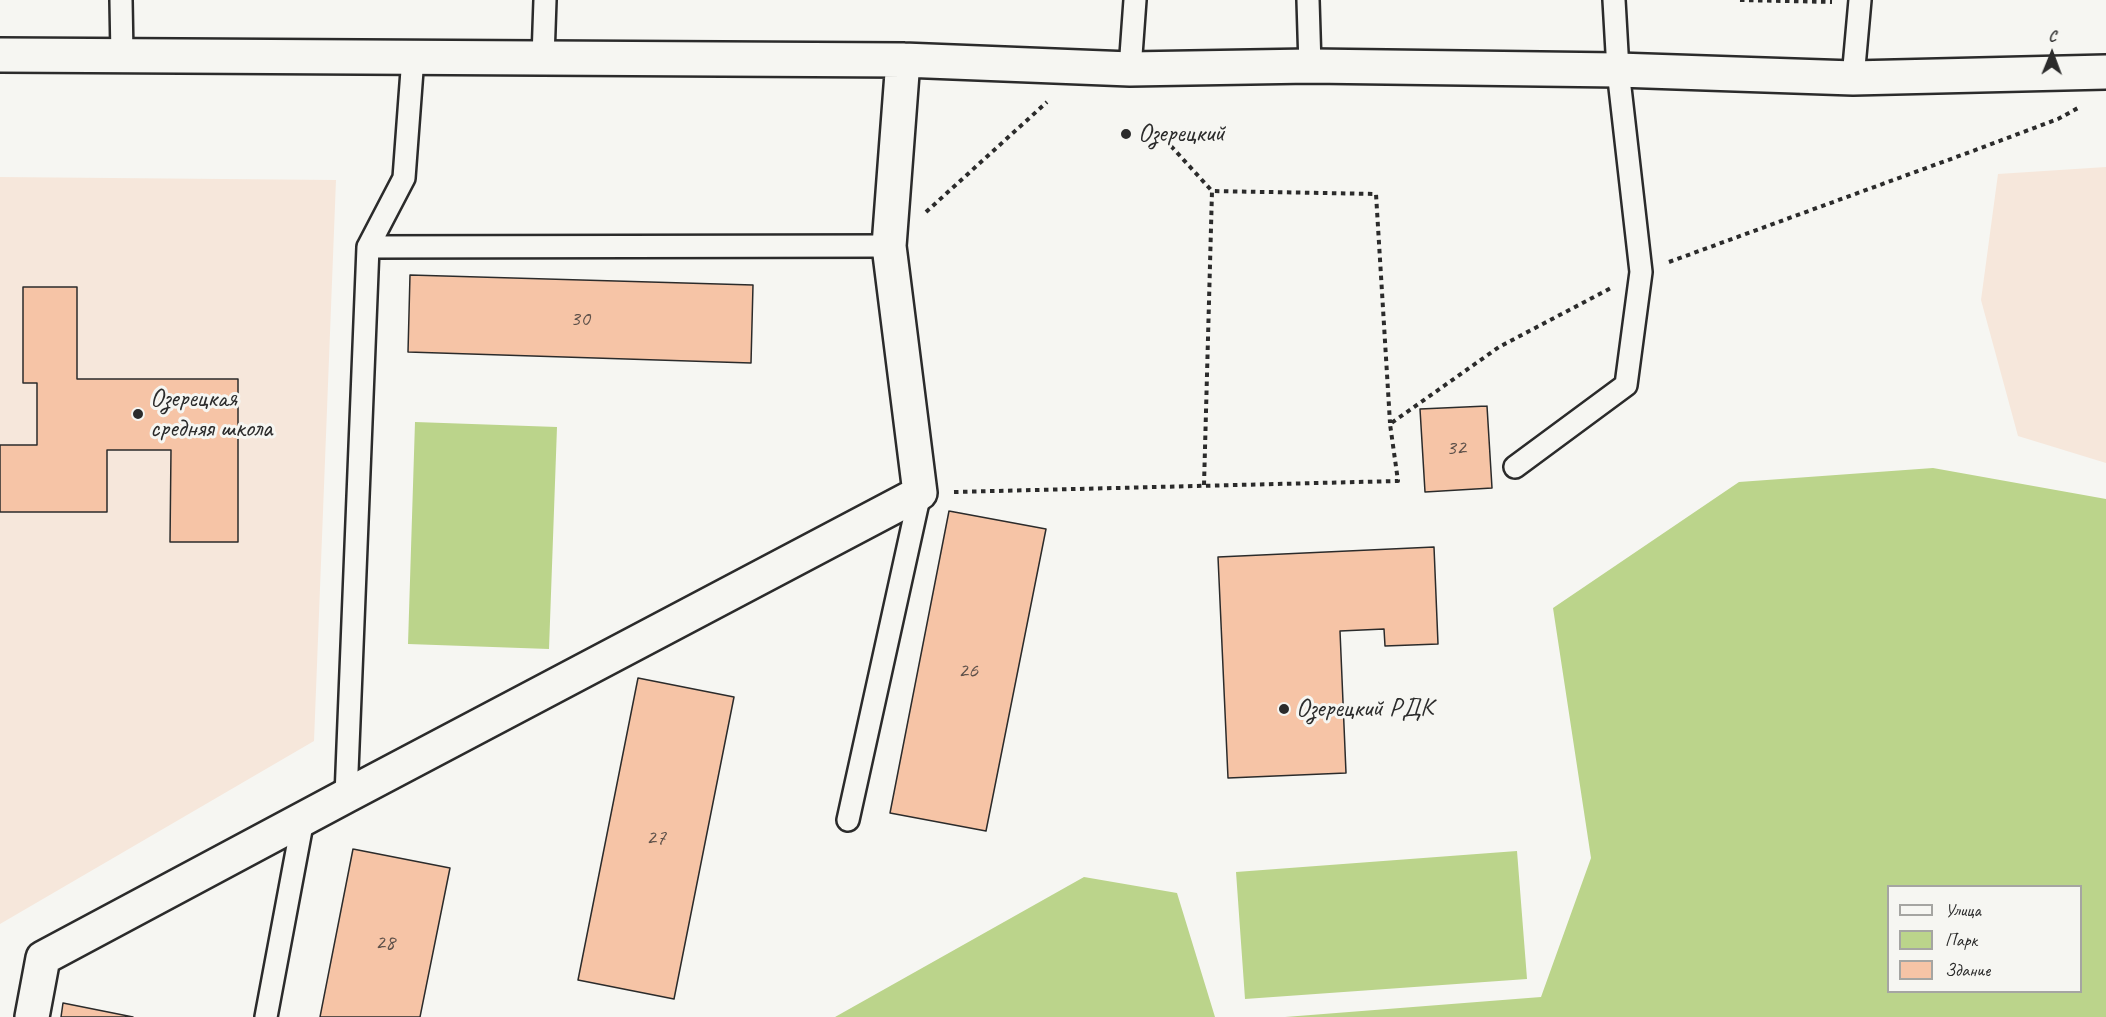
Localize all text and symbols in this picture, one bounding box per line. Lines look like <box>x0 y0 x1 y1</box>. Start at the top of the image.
north arrow <box>2022 24 2082 84</box>
text: С <box>2048 26 2056 46</box>
place label: Озерецкий <box>1138 118 1225 150</box>
marker: Озерецкий <box>1119 127 1133 141</box>
house number: 30 <box>570 306 590 332</box>
place label: Озерецкая средняя школа <box>150 383 272 444</box>
marker: Озерецкая средняя школа <box>131 407 145 421</box>
house number: 32 <box>1446 435 1466 461</box>
house number: 26 <box>958 658 978 684</box>
place label: Озерецкий РДК <box>1296 693 1433 725</box>
marker: Озерецкий РДК <box>1277 702 1291 716</box>
house number: 27 <box>646 825 666 851</box>
legend <box>1887 885 2082 993</box>
text: Улица <box>1945 899 1981 921</box>
text: Парк <box>1945 929 1977 951</box>
house number: 28 <box>375 930 395 956</box>
text: Здание <box>1945 959 1990 981</box>

